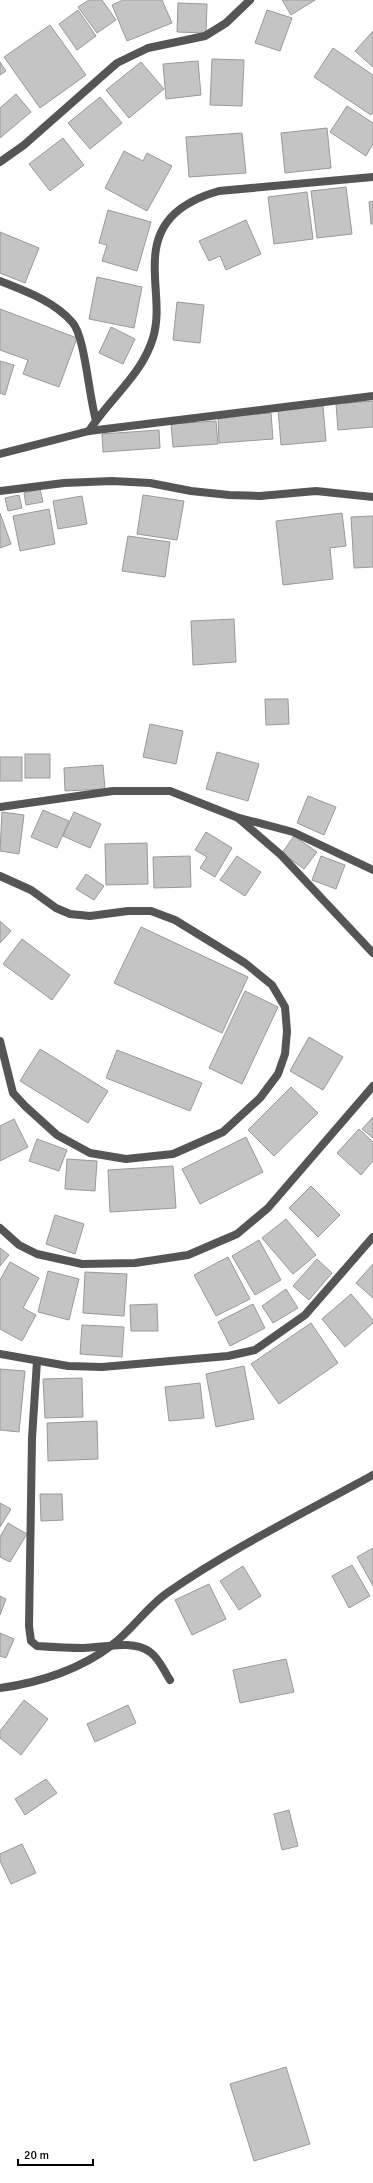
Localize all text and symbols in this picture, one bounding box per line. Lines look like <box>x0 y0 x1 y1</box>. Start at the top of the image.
scale bar <box>18 2141 93 2167</box>
text: 20 m <box>24 2148 49 2163</box>

